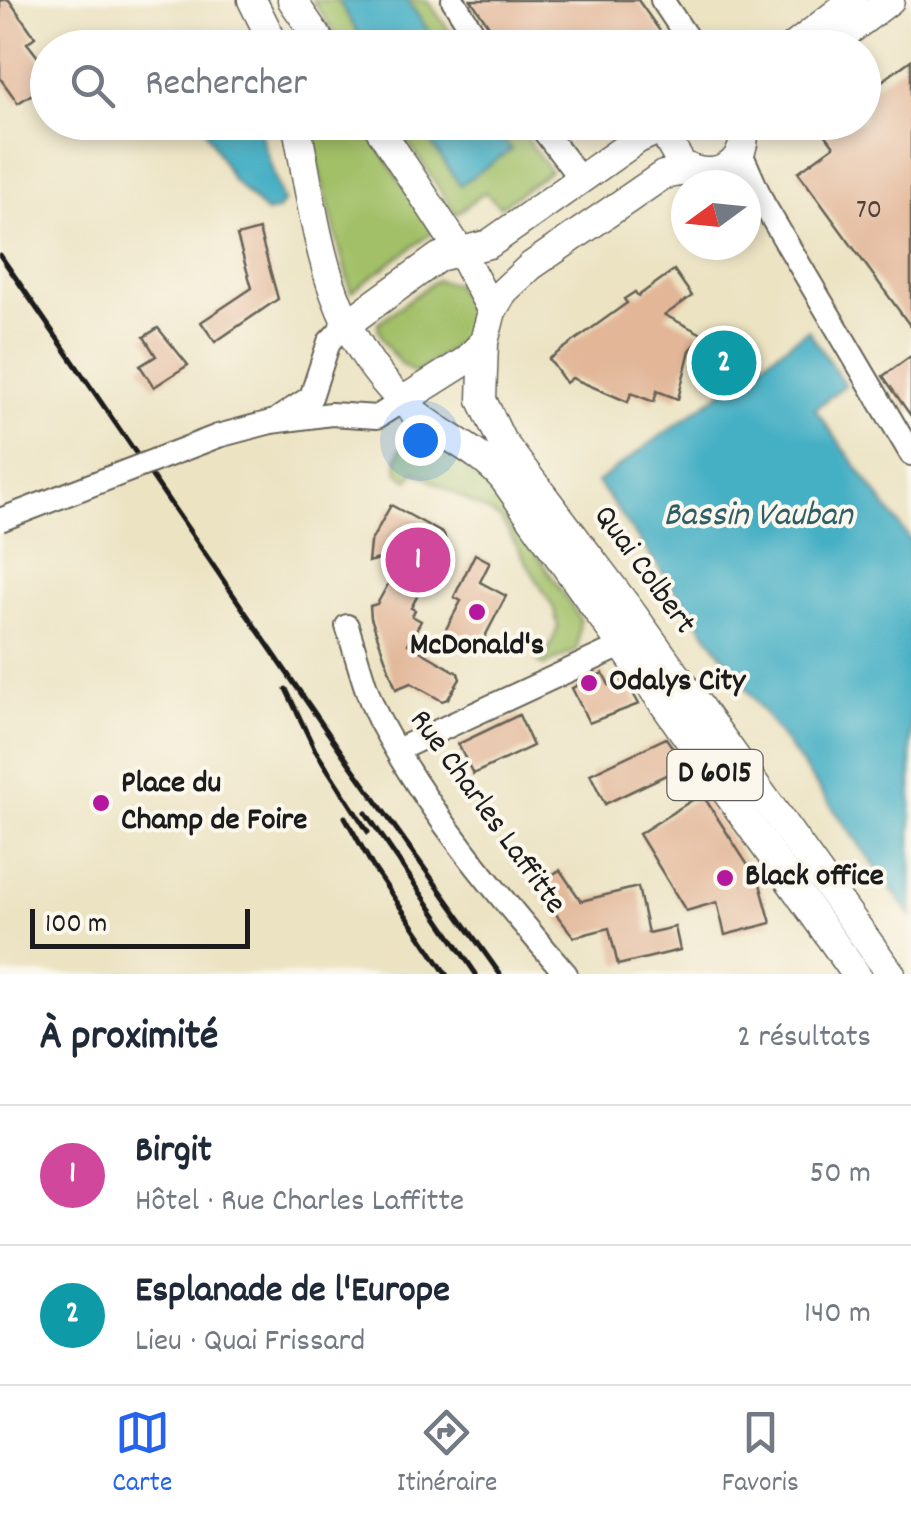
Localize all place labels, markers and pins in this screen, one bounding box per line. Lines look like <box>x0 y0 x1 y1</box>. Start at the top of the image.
pin: 2 <box>692 326 756 400</box>
pin: 1 <box>386 522 450 598</box>
marker: McDonald's <box>466 601 488 623</box>
place label: McDonald's <box>410 624 544 670</box>
place label: Odalys City <box>609 660 746 706</box>
marker: Odalys City <box>578 672 600 694</box>
place label: Place du Champ de Foire <box>121 762 307 845</box>
marker: Place du Champ de Foire <box>90 792 112 814</box>
place label: Black office <box>745 855 884 901</box>
marker: Black office <box>714 867 736 889</box>

